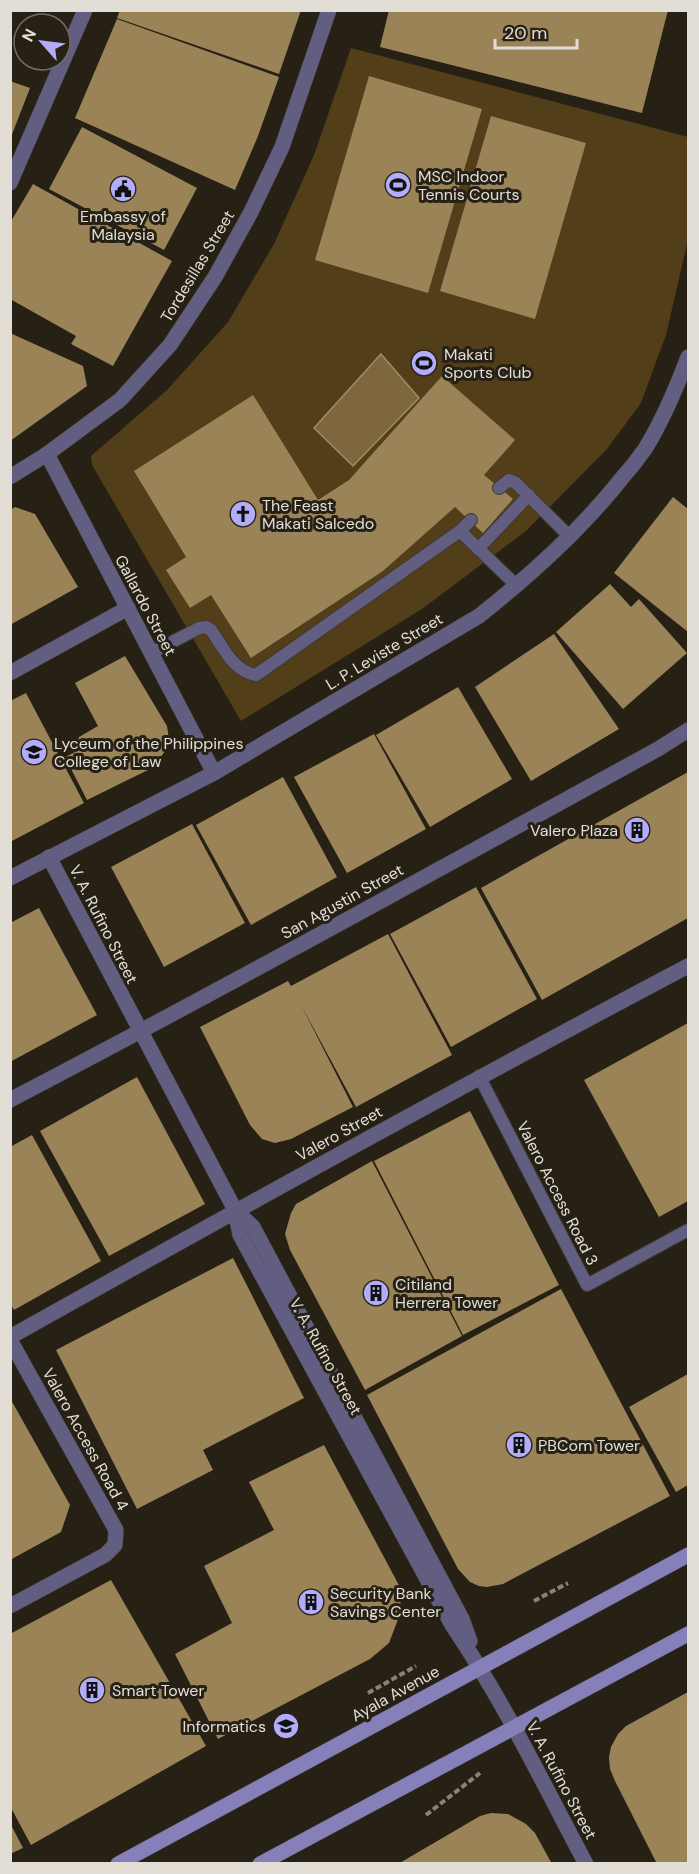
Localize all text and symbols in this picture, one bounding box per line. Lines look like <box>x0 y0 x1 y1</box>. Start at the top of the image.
north arrow <box>12 12 72 72</box>
scale bar <box>495 12 578 50</box>
text: 20 m <box>504 21 547 45</box>
text: N <box>17 25 41 45</box>
place label: MSC Indoor Tennis Courts <box>418 166 519 205</box>
sports icon: MSC Indoor Tennis Courts <box>383 170 413 200</box>
public building icon: Embassy of Malaysia <box>108 174 138 204</box>
place label: Embassy of Malaysia <box>80 206 166 245</box>
street label: Tordesillas Street <box>156 206 239 326</box>
place label: Makati Sports Club <box>444 344 532 383</box>
sports icon: Makati Sports Club <box>409 348 439 378</box>
place label: The Feast Makati Salcedo <box>262 495 374 534</box>
church icon: The Feast Makati Salcedo <box>228 499 258 529</box>
street label: Gallardo Street <box>110 551 181 659</box>
street label: L. P. Leviste Street <box>322 608 447 695</box>
place label: Lyceum of the Philippines College of Law <box>54 733 243 772</box>
school or university icon: Lyceum of the Philippines College of Law <box>19 737 49 767</box>
building icon: Valero Plaza <box>622 815 652 845</box>
place label: Valero Plaza <box>530 820 618 841</box>
street label: San Agustin Street <box>277 859 407 944</box>
street label: V. A. Rufino Street <box>64 861 143 987</box>
street label: Valero Street <box>292 1101 386 1166</box>
street label: Valero Access Road 3 <box>512 1117 603 1269</box>
place label: Citiland Herrera Tower <box>395 1274 498 1313</box>
building icon: Citiland Herrera Tower <box>361 1278 391 1308</box>
street label: V. A. Rufino Street <box>285 1294 366 1419</box>
street label: Valero Access Road 4 <box>38 1364 134 1514</box>
building icon: PBCom Tower <box>504 1430 534 1460</box>
place label: PBCom Tower <box>538 1435 640 1456</box>
place label: Security Bank Savings Center <box>330 1583 441 1622</box>
building icon: Security Bank Savings Center <box>296 1587 326 1617</box>
street label: Ayala Avenue <box>347 1661 443 1726</box>
building icon: Smart Tower <box>77 1675 107 1705</box>
place label: Smart Tower <box>112 1680 204 1701</box>
school or university icon: Informatics <box>271 1711 301 1741</box>
place label: Informatics <box>183 1716 266 1737</box>
street label: V. A. Rufino Street <box>522 1718 602 1843</box>

